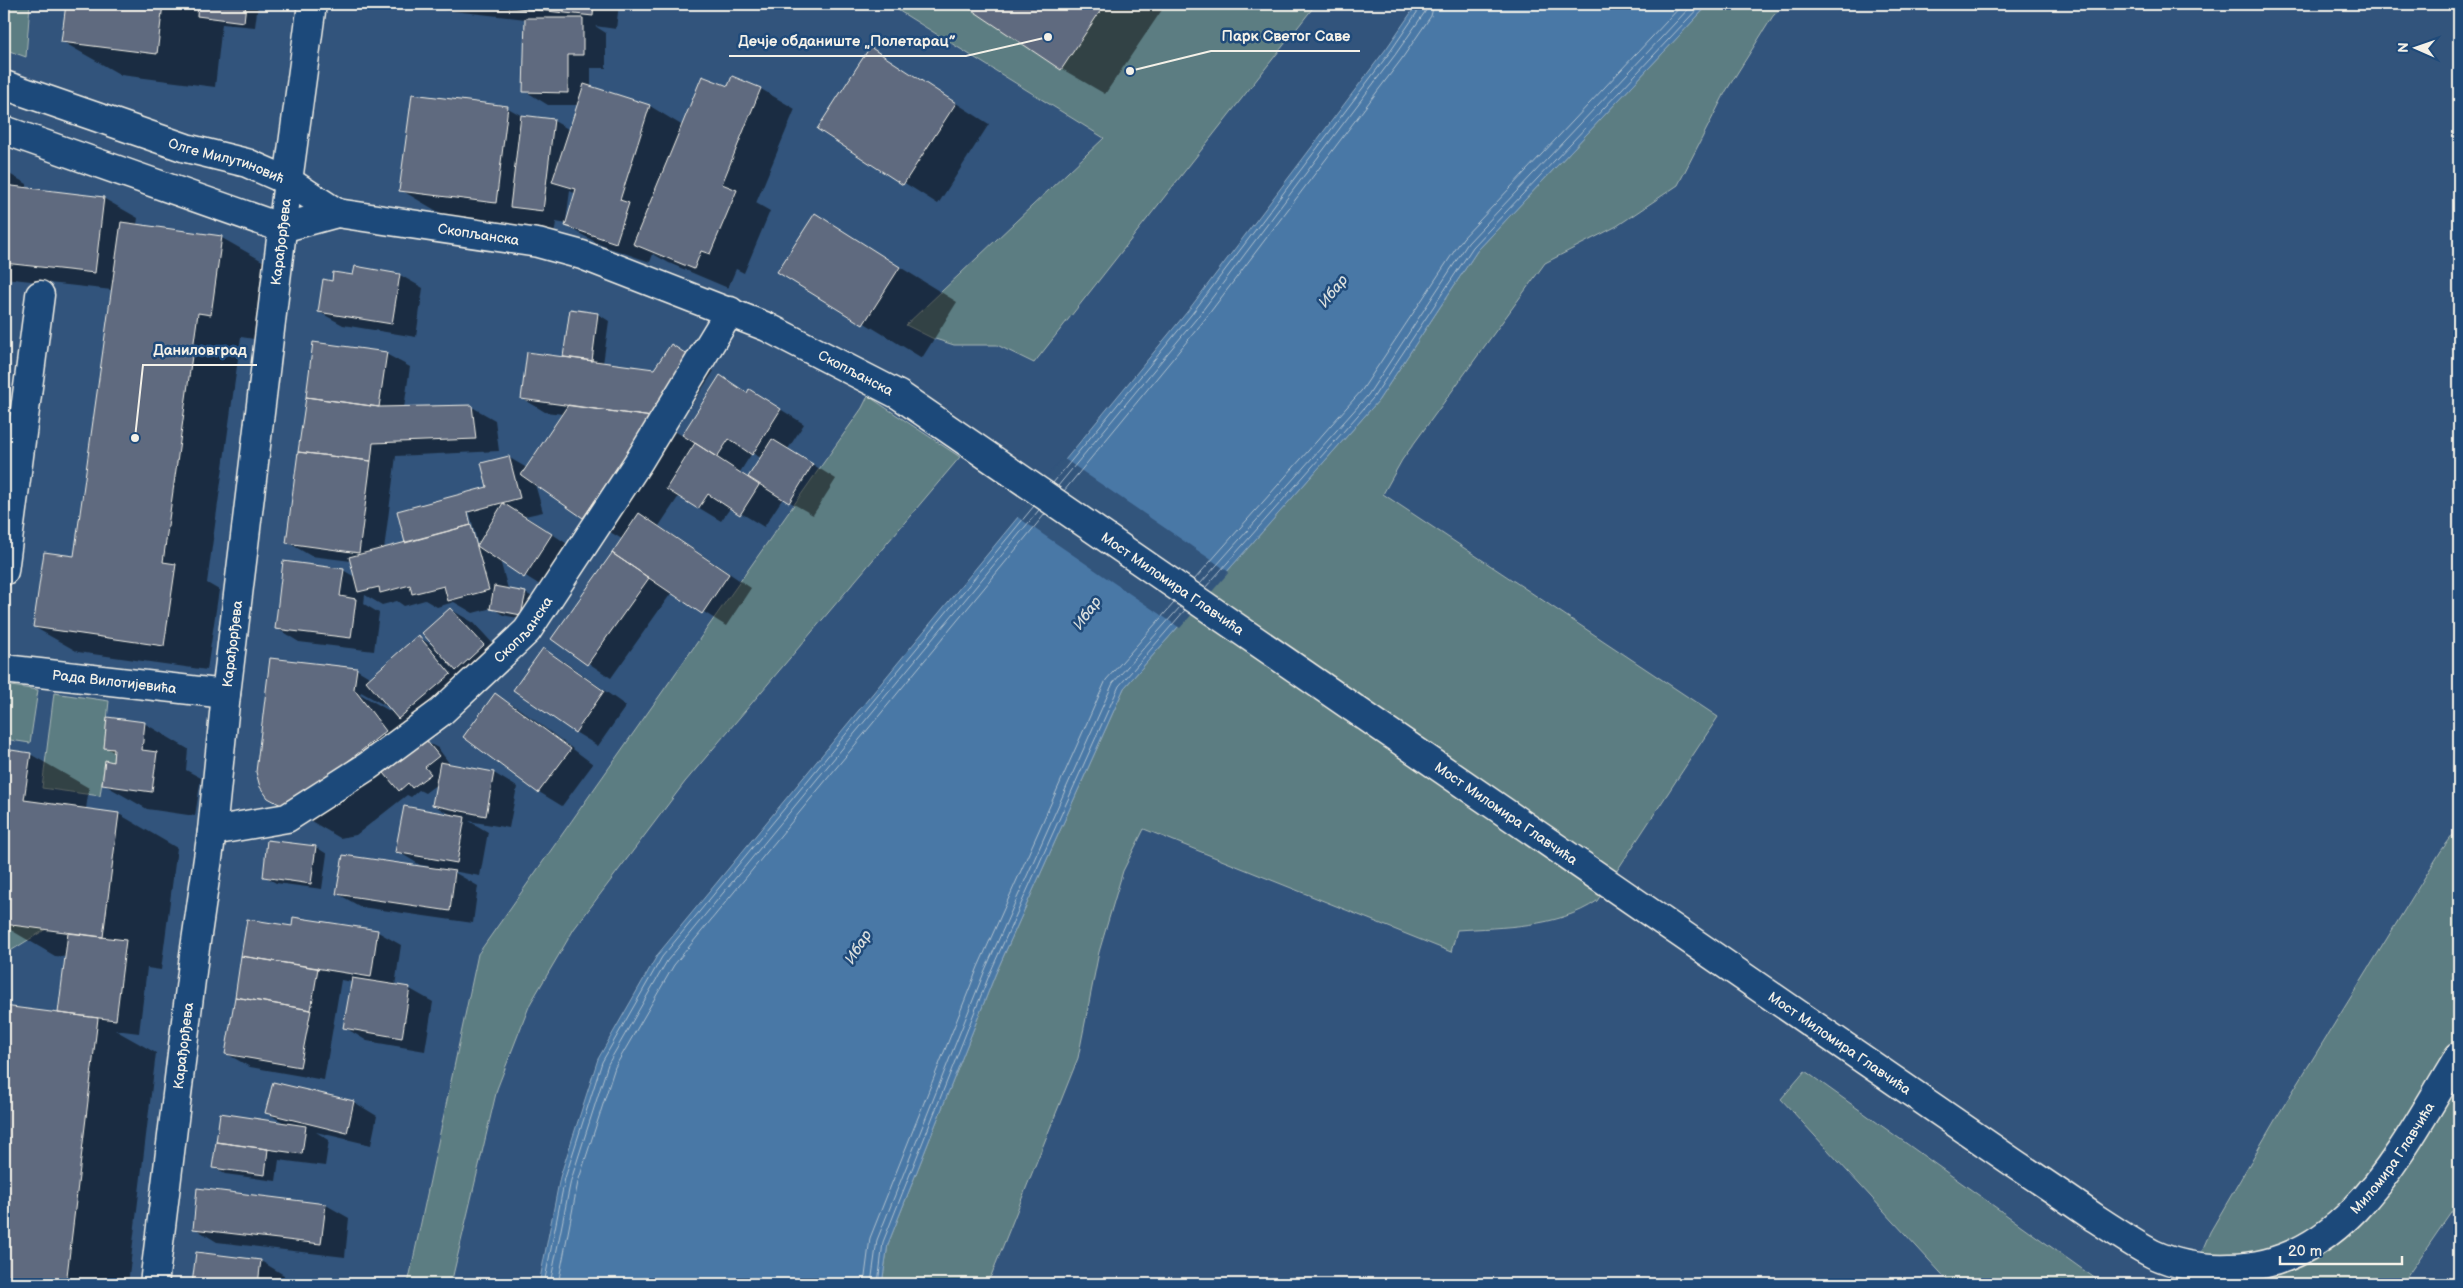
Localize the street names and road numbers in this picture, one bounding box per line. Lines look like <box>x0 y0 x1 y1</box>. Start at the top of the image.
street label: Олге Милутиновић <box>166 135 287 187</box>
street label: Карађорђева <box>267 197 295 286</box>
street label: Скопљанска <box>437 220 521 249</box>
street label: Скопљанска <box>815 347 897 400</box>
street label: Мост Миломира Главчића <box>1098 529 1248 639</box>
street label: Скопљанска <box>491 593 557 667</box>
street label: Карађорђева <box>219 599 246 688</box>
street label: Рада Вилотијевића <box>51 666 178 697</box>
street label: Мост Миломира Главчића <box>1431 759 1581 869</box>
street label: Мост Миломира Главчића <box>1765 988 1915 1099</box>
street label: Карађорђева <box>170 1001 197 1090</box>
street label: Миломира Главчића <box>2347 1099 2439 1218</box>

